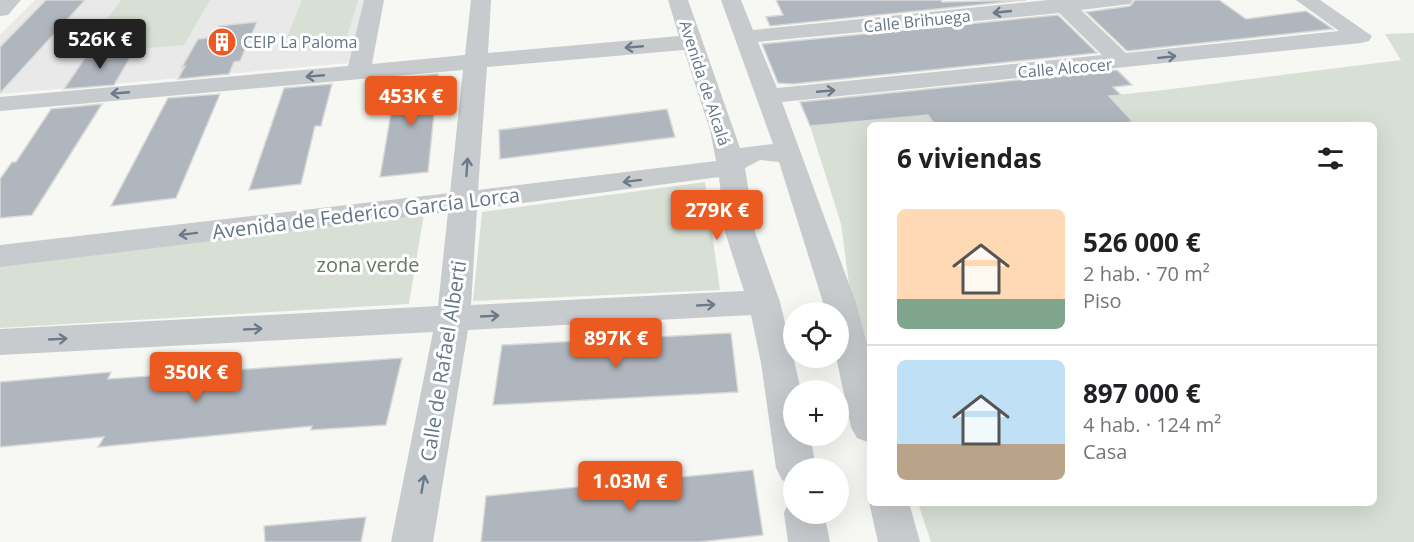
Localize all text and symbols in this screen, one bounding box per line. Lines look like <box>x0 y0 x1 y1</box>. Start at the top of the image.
street label: Calle Brihuega <box>862 4 972 38</box>
one-way arrow <box>993 7 1013 18</box>
street label: Avenida de Alcalá <box>674 18 736 148</box>
pin: 526K € <box>51 19 149 70</box>
text: 526K € <box>68 25 132 52</box>
building icon: CEIP La Paloma <box>206 26 238 58</box>
place label: CEIP La Paloma <box>243 31 358 53</box>
one-way arrow <box>625 42 645 53</box>
one-way arrow <box>1156 52 1176 63</box>
street label: Calle Alcocer <box>1017 53 1114 83</box>
one-way arrow <box>305 71 325 82</box>
pin: 453K € <box>362 76 460 127</box>
text: 453K € <box>379 82 443 109</box>
one-way arrow <box>816 85 836 96</box>
one-way arrow <box>111 88 131 99</box>
text: 6 viviendas <box>897 140 1042 176</box>
icon: filters <box>1314 142 1347 175</box>
one-way arrow <box>462 157 473 177</box>
one-way arrow <box>623 176 643 187</box>
street label: Avenida de Federico García Lorca <box>211 181 521 245</box>
pin: 279K € <box>668 190 766 241</box>
text: 279K € <box>685 196 749 223</box>
text: 526 000 € <box>1083 224 1201 260</box>
one-way arrow <box>179 228 199 239</box>
icon: home <box>945 233 1017 305</box>
park label: zona verde <box>317 251 419 278</box>
street label: Calle de Rafael Alberti <box>414 259 472 463</box>
text: 2 hab. · 70 m² <box>1083 260 1210 287</box>
text: Piso <box>1083 287 1122 314</box>
one-way arrow <box>695 300 715 311</box>
map controls <box>783 302 849 524</box>
button: locate <box>783 302 849 368</box>
one-way arrow <box>479 311 499 322</box>
pin: 897K € <box>567 318 665 369</box>
one-way arrow <box>243 323 263 334</box>
text: 897K € <box>584 324 648 351</box>
one-way arrow <box>48 333 68 344</box>
pin: 350K € <box>147 352 245 403</box>
text: 350K € <box>164 358 228 385</box>
text: 897 000 € <box>1083 375 1201 411</box>
button: + <box>783 380 849 446</box>
icon: home <box>945 384 1017 456</box>
text: 4 hab. · 124 m² <box>1083 411 1221 438</box>
text: Casa <box>1083 438 1127 465</box>
button: − <box>783 458 849 524</box>
pin: 1.03M € <box>575 461 685 512</box>
text: 1.03M € <box>592 467 668 494</box>
one-way arrow <box>418 475 429 495</box>

